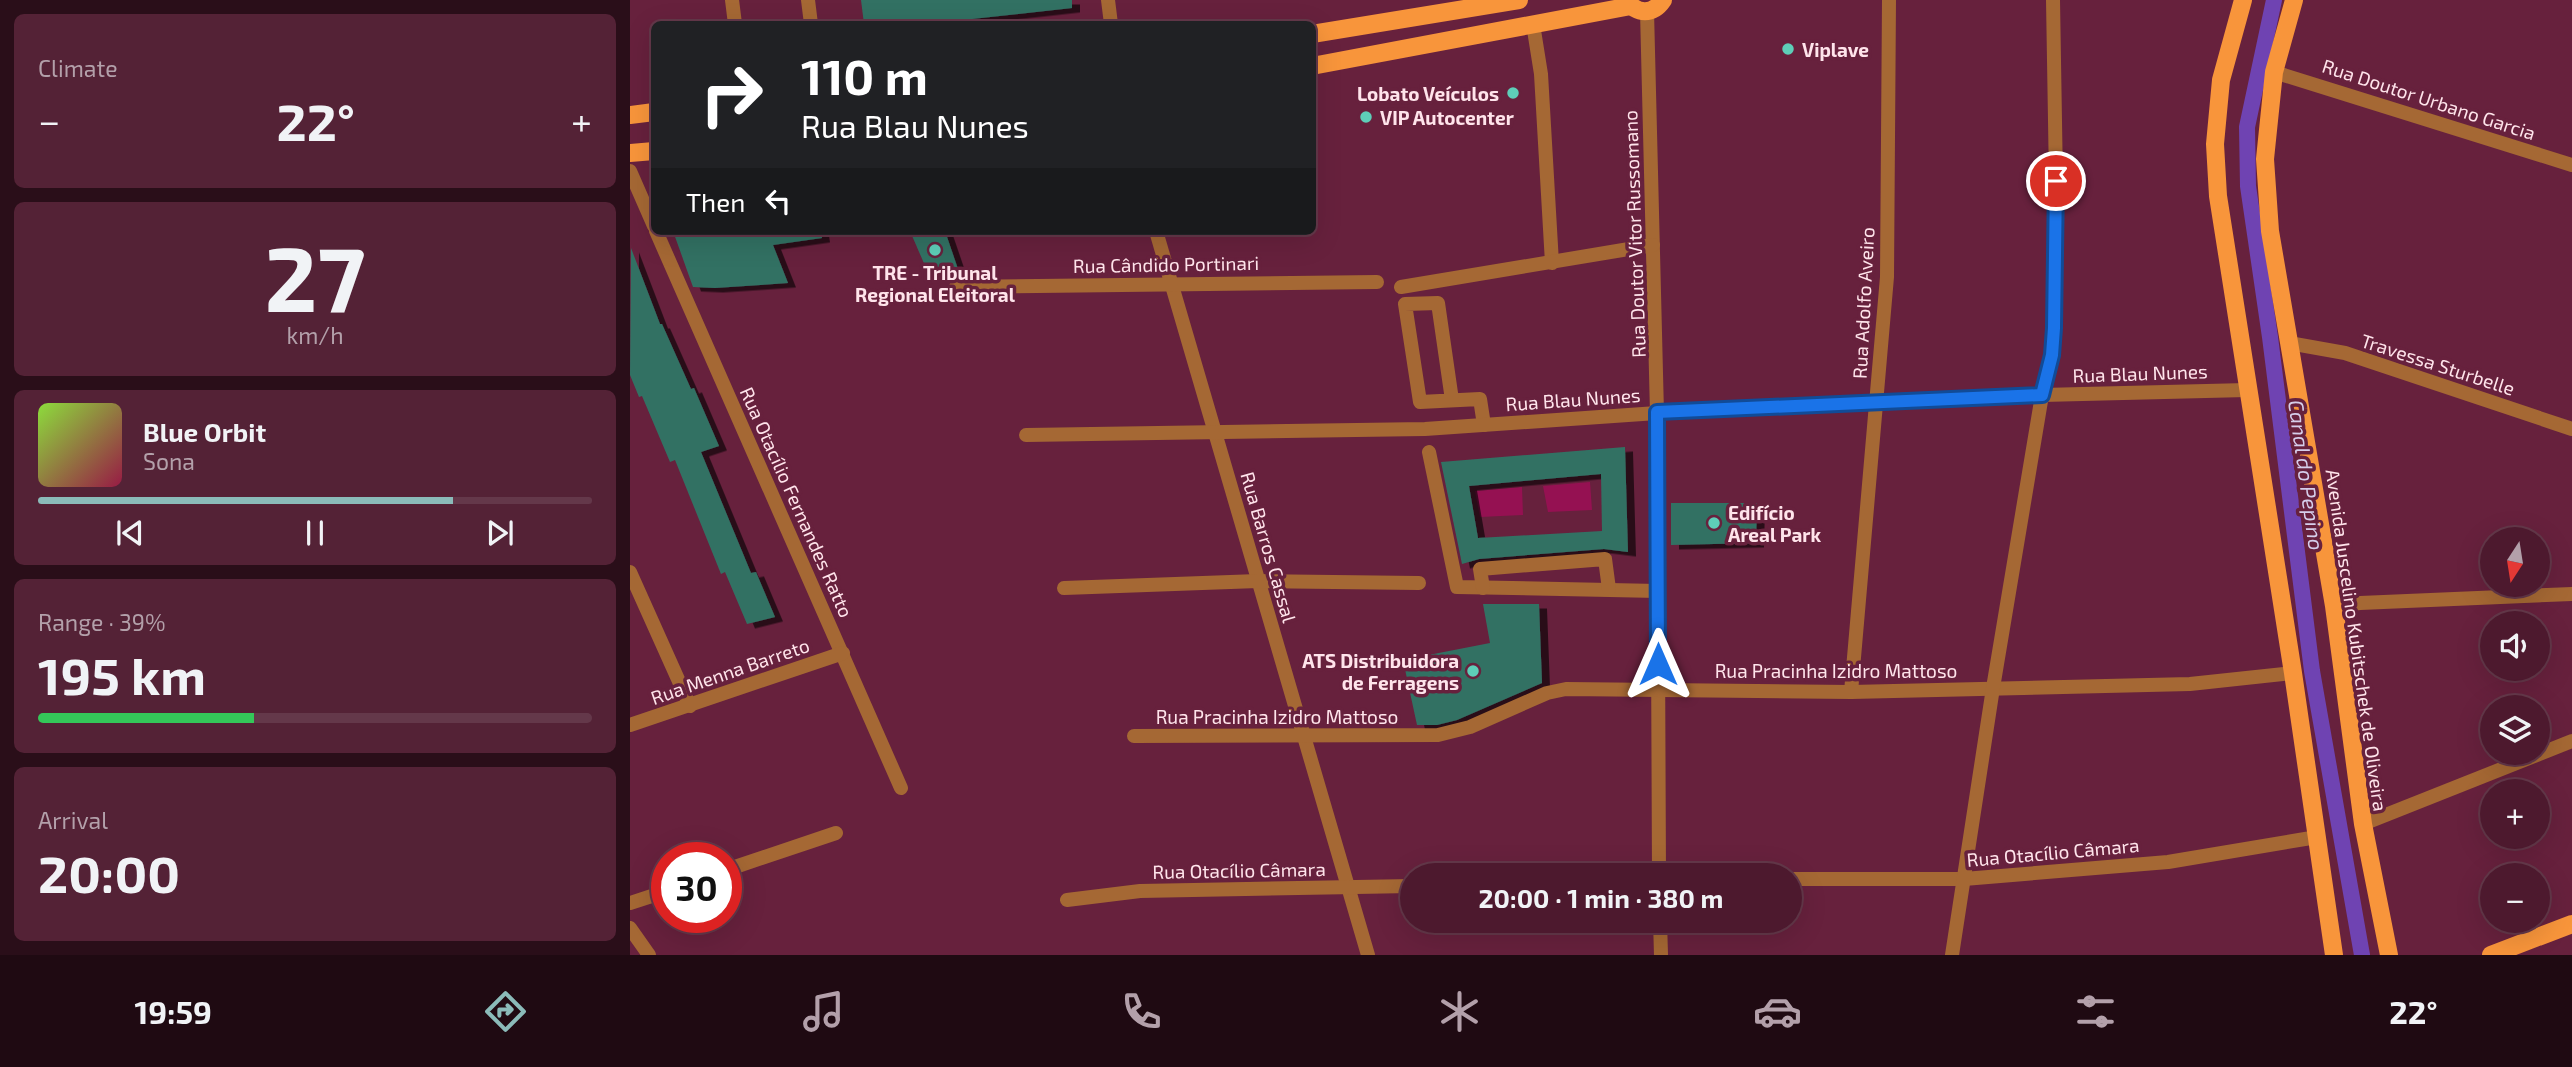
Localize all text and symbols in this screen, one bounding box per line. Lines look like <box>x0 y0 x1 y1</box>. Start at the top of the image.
place label: Viplave <box>1802 38 1869 61</box>
marker: Viplave <box>1780 41 1796 57</box>
text: 110 m <box>801 46 928 105</box>
icon: right <box>686 49 777 140</box>
text: Climate <box>38 54 118 82</box>
street label: Rua Doutor Urbano Garcia <box>2320 54 2538 144</box>
place label: Lobato Veículos <box>1357 82 1499 105</box>
marker: Lobato Veículos <box>1505 85 1521 101</box>
text: 22° <box>276 89 355 151</box>
text: − <box>38 97 60 143</box>
text: + <box>571 97 592 143</box>
text: Rua Blau Nunes <box>801 106 1029 144</box>
place label: VIP Autocenter <box>1380 106 1514 129</box>
marker: VIP Autocenter <box>1358 109 1374 125</box>
street label: Rua Doutor Vitor Russomano <box>1618 110 1650 358</box>
pin <box>2026 151 2086 211</box>
icon: arrive <box>2037 162 2075 200</box>
icon: left <box>759 182 797 220</box>
text: Then <box>686 186 745 217</box>
text: 27 <box>265 221 365 330</box>
street label: Rua Adolfo Aveiro <box>1848 227 1878 379</box>
marker: TRE - Tribunal Regional Eleitoral <box>927 242 943 258</box>
street label: Rua Cândido Portinari <box>1073 251 1259 277</box>
place label: TRE - Tribunal Regional Eleitoral <box>855 261 1016 306</box>
text: km/h <box>286 321 344 349</box>
street label: Travessa Sturbelle <box>2358 328 2518 400</box>
street label: Rua Blau Nunes <box>2072 359 2208 387</box>
street label: Rua Otacílio Fernandes Ratto <box>736 383 858 621</box>
street label: Rua Blau Nunes <box>1505 383 1641 415</box>
water label: Canal do Pepino <box>2284 398 2330 552</box>
text: Blue Orbit <box>143 416 266 447</box>
text: Sona <box>143 447 195 475</box>
street label: Avenida Juscelino Kubitschek de Oliveira <box>2322 467 2392 813</box>
street label: Rua Barros Cassal <box>1236 469 1302 625</box>
place label: Edifício Areal Park <box>1728 501 1821 546</box>
icon: previous <box>111 514 149 552</box>
icon: pause <box>296 514 334 552</box>
icon: next <box>481 514 519 552</box>
marker: Edifício Areal Park <box>1706 515 1722 531</box>
north arrow <box>2480 527 2550 597</box>
map controls <box>2480 527 2550 933</box>
text: Range · 39% <box>38 608 166 636</box>
button: sound <box>2480 611 2550 681</box>
position arrow <box>1621 627 1695 701</box>
street label: Rua Menna Barreto <box>648 633 812 709</box>
text: 195 km <box>38 643 206 705</box>
place label: ATS Distribuidora de Ferragens <box>1302 649 1459 694</box>
street label: Rua Pracinha Izidro Mattoso <box>1715 659 1957 682</box>
marker: ATS Distribuidora de Ferragens <box>1465 663 1481 679</box>
button: layers <box>2480 695 2550 765</box>
street label: Rua Pracinha Izidro Mattoso <box>1156 705 1398 728</box>
button: + <box>2480 779 2550 849</box>
text: Arrival <box>38 806 108 834</box>
street label: Rua Otacílio Câmara <box>1966 833 2140 871</box>
text: 20:00 <box>38 841 180 903</box>
speed limit sign: 30 <box>651 842 742 933</box>
street label: Rua Otacílio Câmara <box>1152 857 1326 883</box>
button: − <box>2480 863 2550 933</box>
text: 20:00 · 1 min · 380 m <box>1479 882 1723 913</box>
icon: directions <box>481 987 530 1036</box>
icon: music <box>799 987 848 1036</box>
icon: phone <box>1117 987 1166 1036</box>
icon: climate <box>1435 987 1484 1036</box>
icon: car <box>1753 987 1802 1036</box>
icon: filters <box>2071 987 2120 1036</box>
text: 19:59 <box>135 992 212 1030</box>
text: 22° <box>2389 992 2437 1030</box>

